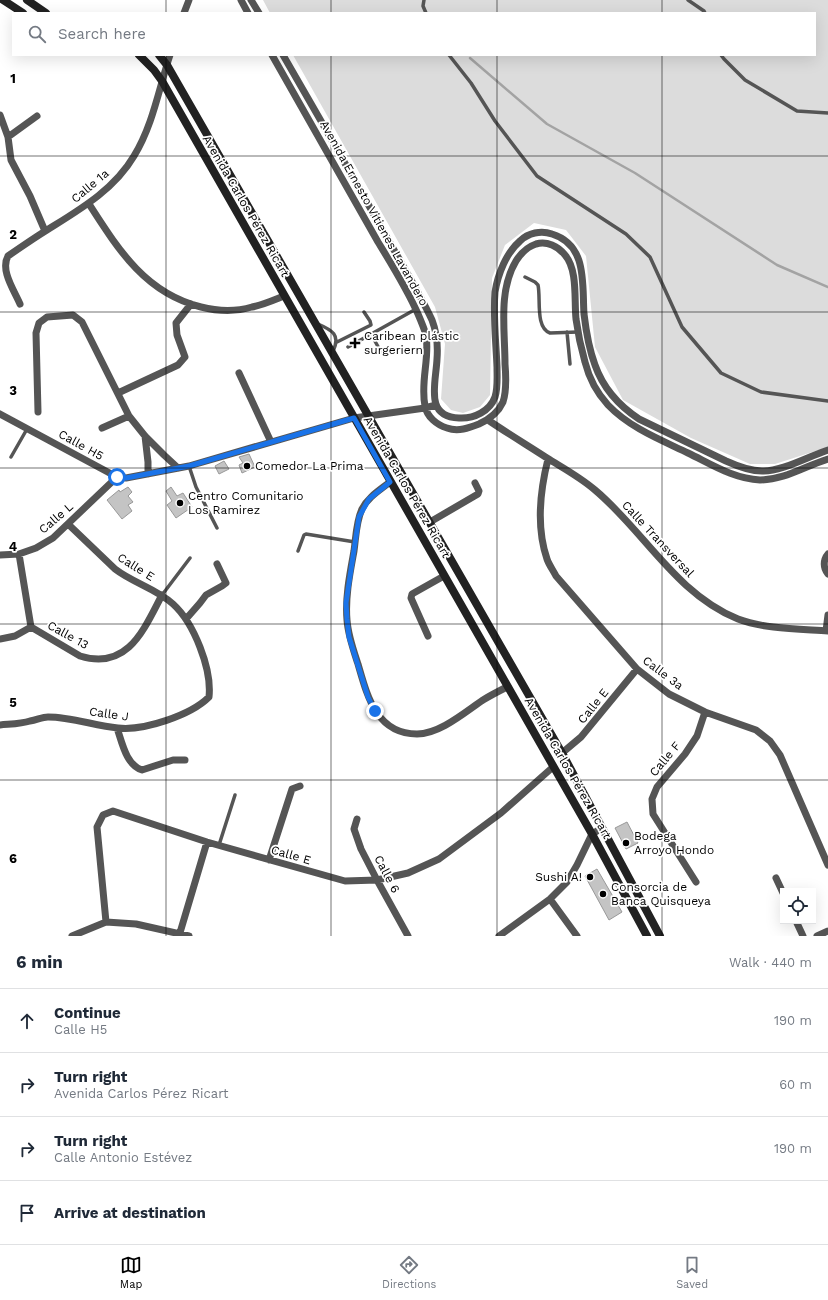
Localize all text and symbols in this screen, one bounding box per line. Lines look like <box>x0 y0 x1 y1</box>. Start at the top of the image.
search box <box>12 12 816 56</box>
icon: search <box>26 23 48 45</box>
text: Search here <box>58 25 146 43</box>
text: 1 <box>10 71 16 86</box>
street label: Avenida Ernesto Vitienes Lavandero <box>317 118 431 308</box>
street label: Avenida Carlos Pérez Ricart <box>200 133 292 279</box>
street label: Calle 1a <box>68 166 112 206</box>
text: 2 <box>9 227 17 242</box>
place label: Caribean plástic surgeriern <box>364 329 459 357</box>
marker: Caribean plástic surgeriern <box>349 337 361 349</box>
text: 3 <box>9 383 17 398</box>
street label: Avenida Carlos Pérez Ricart <box>361 414 453 560</box>
street label: Calle H5 <box>56 427 106 463</box>
place label: Comedor La Prima <box>255 459 364 473</box>
marker: Comedor La Prima <box>242 461 252 471</box>
route start <box>108 468 126 486</box>
place label: Centro Comunitario Los Ramirez <box>188 489 304 517</box>
marker: Centro Comunitario Los Ramirez <box>175 498 185 508</box>
street label: Calle Transversal <box>619 498 697 580</box>
street label: Calle L <box>36 499 76 537</box>
text: 4 <box>9 539 18 554</box>
street label: Calle E <box>115 550 157 584</box>
street label: Calle 13 <box>45 618 91 652</box>
street label: Calle 3a <box>640 653 686 693</box>
street label: Calle E <box>575 685 612 726</box>
text: 5 <box>9 695 17 710</box>
street label: Avenida Carlos Pérez Ricart <box>522 695 614 841</box>
route end <box>366 702 384 720</box>
street label: Calle J <box>88 704 130 724</box>
street label: Calle F <box>647 739 683 779</box>
place label: Bodega Arroyo Hondo <box>634 829 714 857</box>
marker: Bodega Arroyo Hondo <box>621 838 631 848</box>
street label: Calle E <box>269 843 313 867</box>
text: 6 <box>9 851 17 866</box>
street label: Calle 6 <box>371 853 403 895</box>
place label: Sushi A! <box>535 870 582 884</box>
marker: Sushi A! <box>585 872 595 882</box>
place label: Consorcia de Banca Quisqueya <box>611 880 711 908</box>
map controls <box>780 888 816 924</box>
button: locate <box>780 888 816 924</box>
marker: Consorcia de Banca Quisqueya <box>598 889 608 899</box>
text: 6 min <box>16 952 63 972</box>
text: Walk · 440 m <box>729 955 812 970</box>
text: Continue <box>54 1004 121 1022</box>
icon: ahead <box>16 1010 38 1032</box>
text: 190 m <box>774 1013 812 1028</box>
text: Calle H5 <box>54 1022 107 1037</box>
text: Turn right <box>54 1068 127 1086</box>
icon: right <box>16 1074 38 1096</box>
text: 60 m <box>779 1077 812 1092</box>
text: Avenida Carlos Pérez Ricart <box>54 1086 229 1101</box>
text: Turn right <box>54 1132 127 1150</box>
icon: right <box>16 1138 38 1160</box>
text: 190 m <box>774 1141 812 1156</box>
text: Calle Antonio Estévez <box>54 1150 192 1165</box>
icon: arrive <box>16 1202 38 1224</box>
text: Arrive at destination <box>54 1204 206 1222</box>
tab: Map <box>120 1254 142 1291</box>
tab: Directions <box>382 1254 436 1291</box>
tab: Saved <box>676 1254 708 1291</box>

